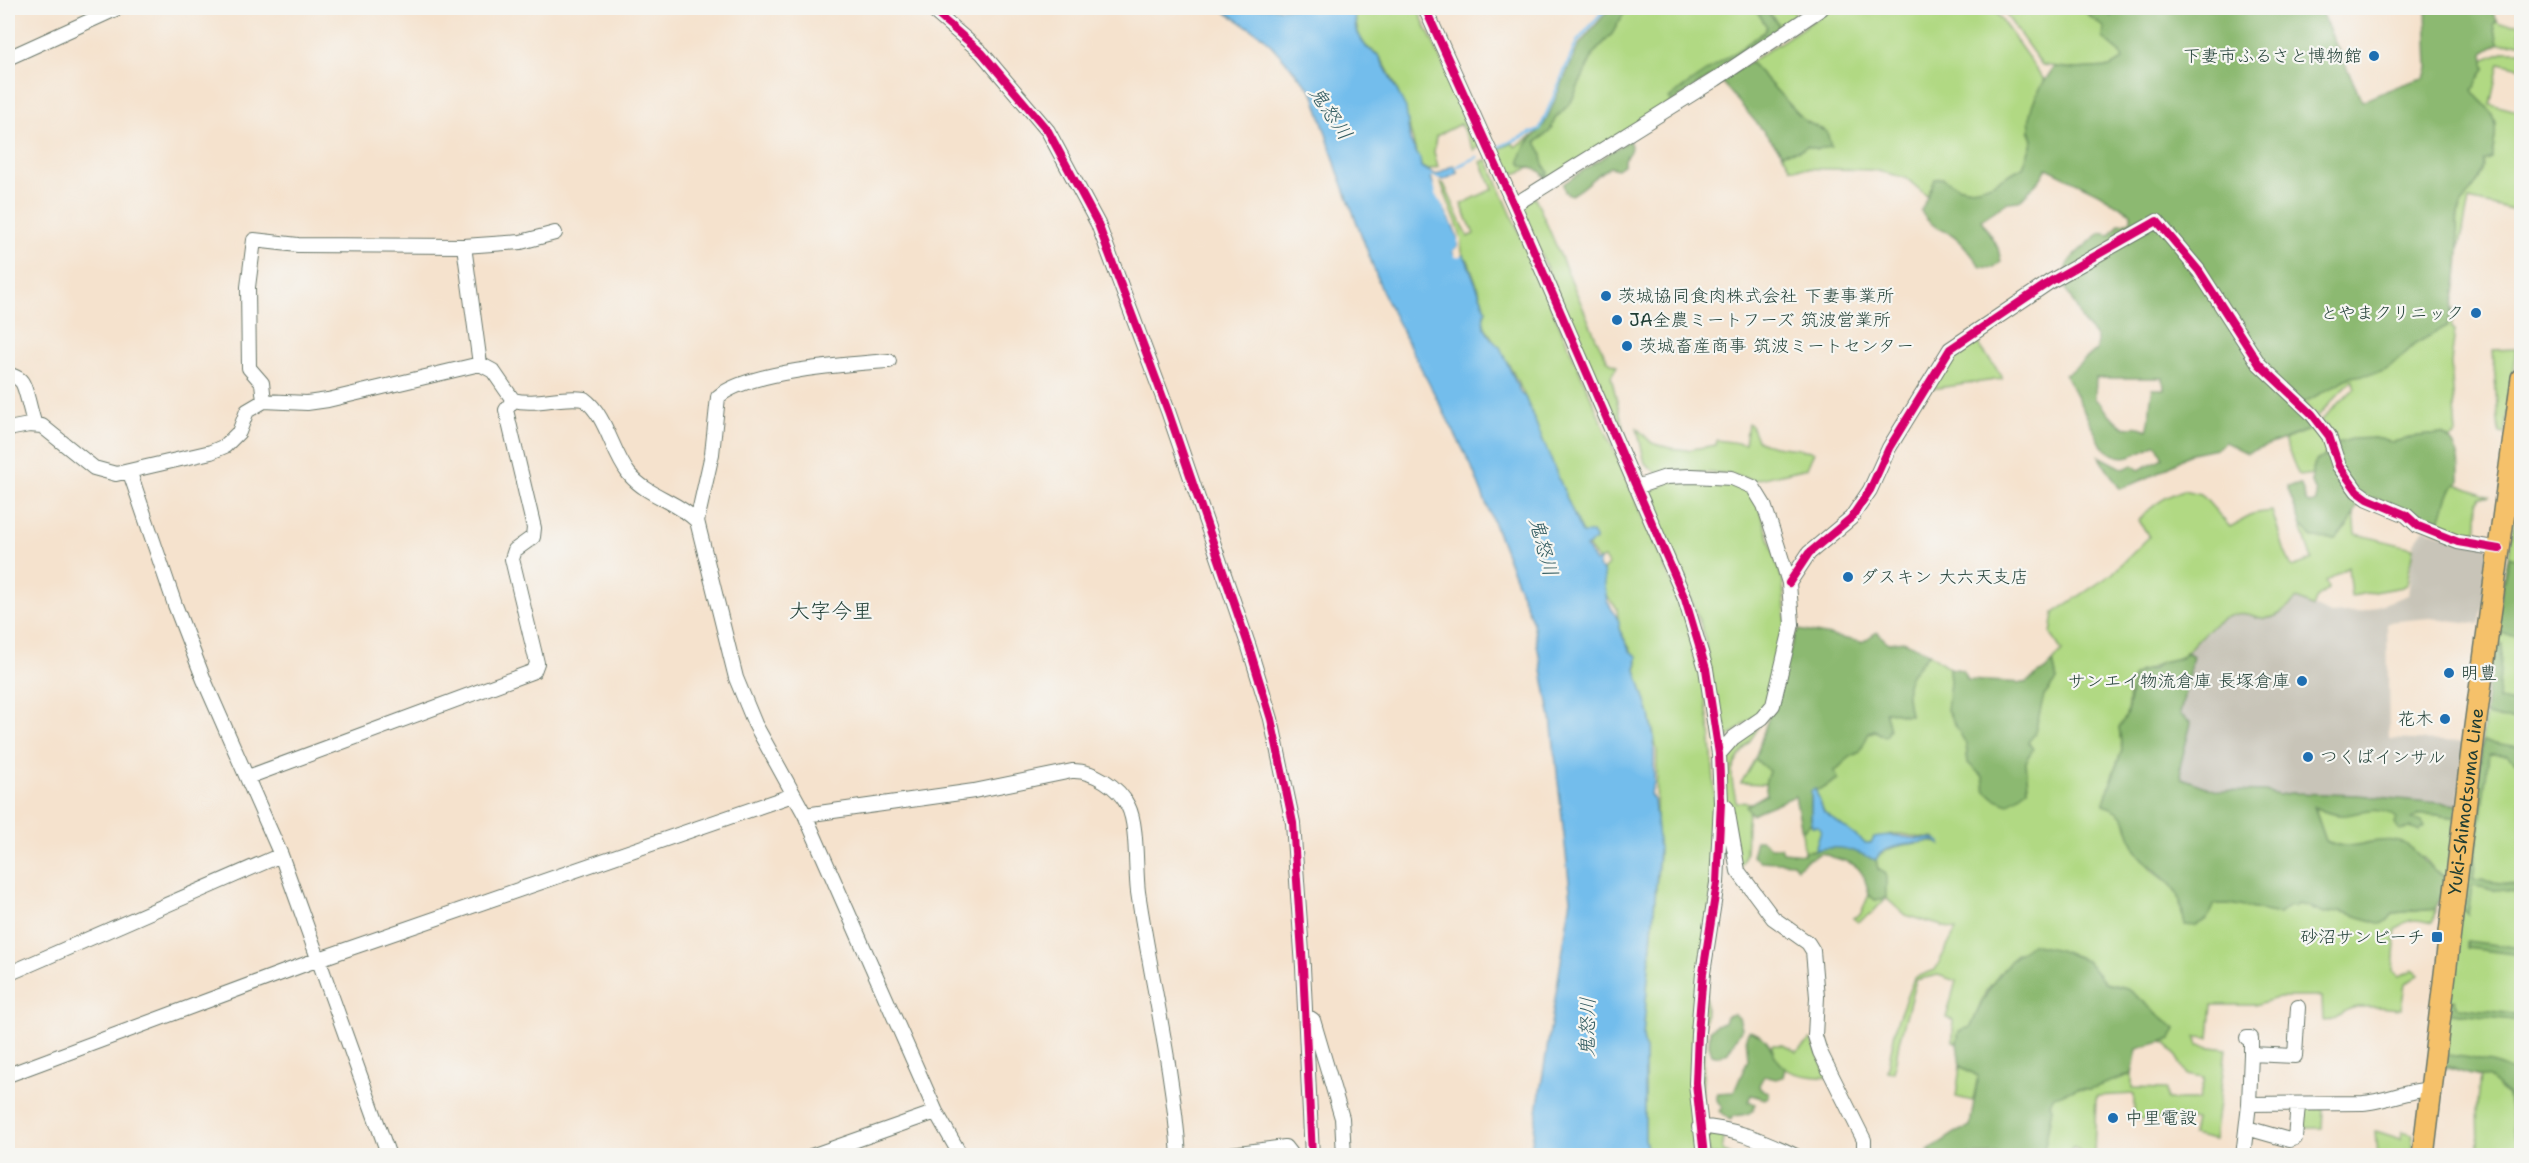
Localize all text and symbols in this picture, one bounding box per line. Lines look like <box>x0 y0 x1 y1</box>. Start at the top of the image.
place label: 下妻市ふるさと博物館 <box>2183 44 2362 68</box>
marker: 下妻市ふるさと博物館 <box>2367 49 2381 63</box>
water label: 鬼怒川 <box>1303 81 1359 145</box>
place label: 茨城協同食肉株式会社 下妻事業所 <box>1618 284 1894 308</box>
marker: 茨城協同食肉株式会社 下妻事業所 <box>1599 289 1613 303</box>
place label: とやまクリニック <box>2320 301 2464 325</box>
marker: とやまクリニック <box>2469 306 2483 320</box>
place label: JA全農ミートフーズ 筑波営業所 <box>1629 308 1891 332</box>
marker: JA全農ミートフーズ 筑波営業所 <box>1610 313 1624 327</box>
place label: 茨城畜産商事 筑波ミートセンター <box>1639 334 1914 358</box>
marker: 茨城畜産商事 筑波ミートセンター <box>1620 339 1634 353</box>
water label: 鬼怒川 <box>1524 515 1564 579</box>
place label: ダスキン 大六天支店 <box>1860 565 2029 589</box>
marker: ダスキン 大六天支店 <box>1841 570 1855 584</box>
district label: 大字今里 <box>789 597 873 625</box>
place label: 明豊 <box>2461 661 2497 685</box>
marker: 明豊 <box>2442 666 2456 680</box>
place label: サンエイ物流倉庫 長塚倉庫 <box>2068 669 2290 693</box>
marker: サンエイ物流倉庫 長塚倉庫 <box>2295 674 2309 688</box>
street label: Yuki-Shimotsuma Line <box>2443 706 2489 897</box>
place label: 花木 <box>2397 707 2433 731</box>
marker: 花木 <box>2438 712 2452 726</box>
place label: つくばインサル <box>2320 745 2445 769</box>
marker: つくばインサル <box>2301 750 2315 764</box>
place label: 砂沼サンビーチ <box>2300 925 2425 949</box>
marker: 砂沼サンビーチ <box>2430 930 2444 944</box>
water label: 鬼怒川 <box>1573 997 1601 1057</box>
place label: 中里電設 <box>2125 1106 2197 1130</box>
marker: 中里電設 <box>2106 1111 2120 1125</box>

